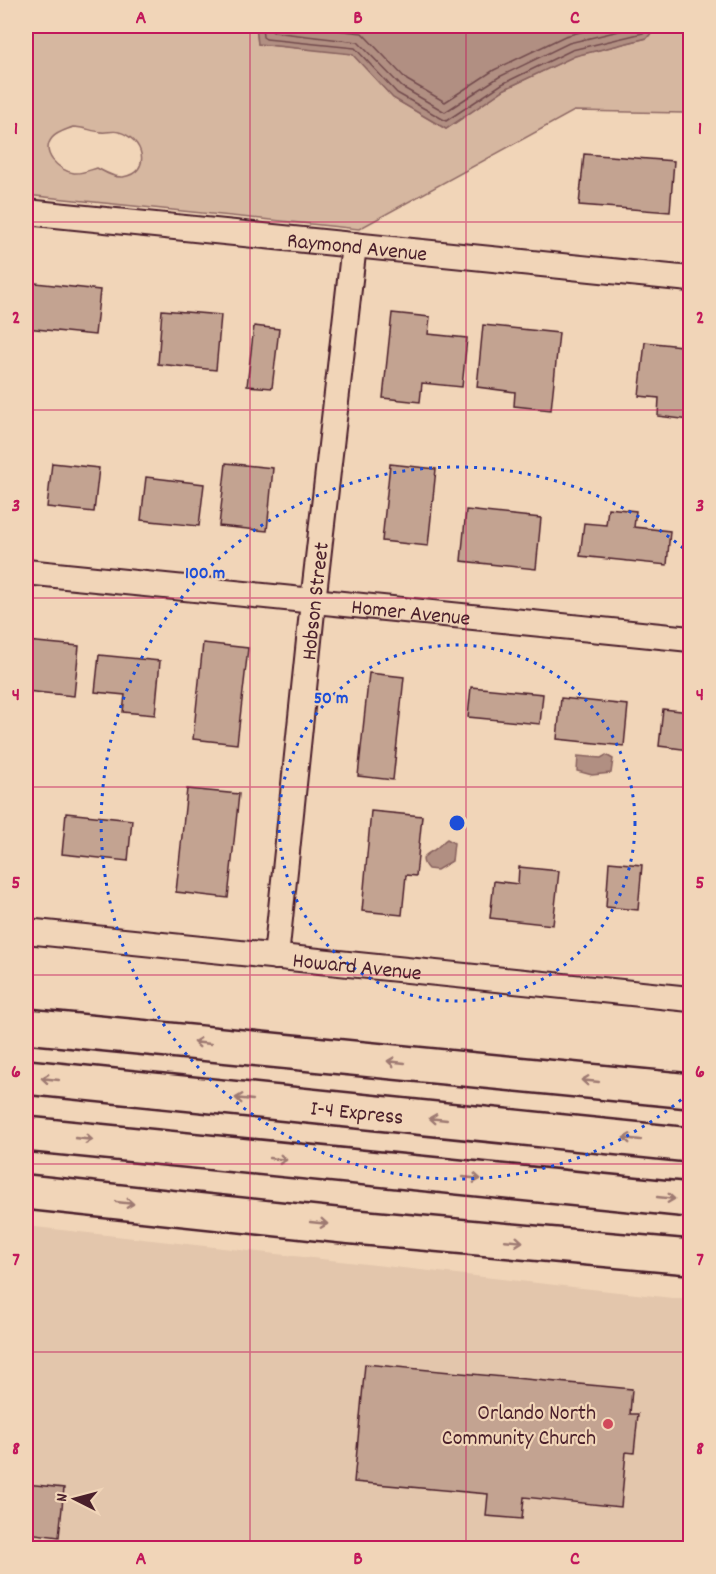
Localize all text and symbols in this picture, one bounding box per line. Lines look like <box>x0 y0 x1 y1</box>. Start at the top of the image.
text: A <box>136 5 147 33</box>
text: B <box>353 5 363 33</box>
text: C <box>570 5 580 33</box>
text: 1 <box>14 116 18 144</box>
text: 1 <box>698 116 702 144</box>
street label: Raymond Avenue <box>285 226 429 271</box>
text: 2 <box>12 305 20 333</box>
text: 2 <box>696 305 704 333</box>
text: 3 <box>12 493 20 521</box>
text: 3 <box>696 493 704 521</box>
street label: Hobson Street <box>295 541 339 662</box>
text: 100 m <box>185 562 225 587</box>
street label: Homer Avenue <box>350 593 472 636</box>
text: 4 <box>12 682 20 710</box>
text: 4 <box>696 682 704 710</box>
text: 50 m <box>314 687 348 712</box>
centre of rings <box>447 813 467 833</box>
text: 5 <box>11 870 21 898</box>
text: 5 <box>695 870 705 898</box>
street label: Howard Avenue <box>291 946 423 990</box>
one-way arrow <box>193 1037 213 1048</box>
one-way arrow <box>387 1056 407 1067</box>
text: 6 <box>11 1059 21 1087</box>
text: 6 <box>695 1059 705 1087</box>
one-way arrow <box>41 1073 61 1084</box>
one-way arrow <box>581 1075 601 1086</box>
one-way arrow <box>235 1093 255 1104</box>
street label: I-4 Express <box>309 1094 405 1135</box>
one-way arrow <box>429 1113 449 1124</box>
one-way arrow <box>73 1134 93 1145</box>
one-way arrow <box>623 1134 643 1145</box>
one-way arrow <box>267 1154 287 1165</box>
one-way arrow <box>461 1173 481 1184</box>
one-way arrow <box>655 1193 675 1204</box>
one-way arrow <box>115 1198 135 1209</box>
one-way arrow <box>309 1218 329 1229</box>
one-way arrow <box>503 1236 523 1247</box>
text: 7 <box>12 1247 20 1275</box>
text: 7 <box>696 1247 704 1275</box>
place label: Orlando North Community Church <box>442 1399 596 1455</box>
marker: Orlando North Community Church <box>601 1417 615 1431</box>
text: 8 <box>12 1436 20 1464</box>
text: 8 <box>696 1436 704 1464</box>
north arrow <box>45 1469 105 1529</box>
text: N <box>51 1492 74 1503</box>
text: A <box>136 1546 147 1574</box>
text: B <box>353 1546 363 1574</box>
text: C <box>570 1546 580 1574</box>

